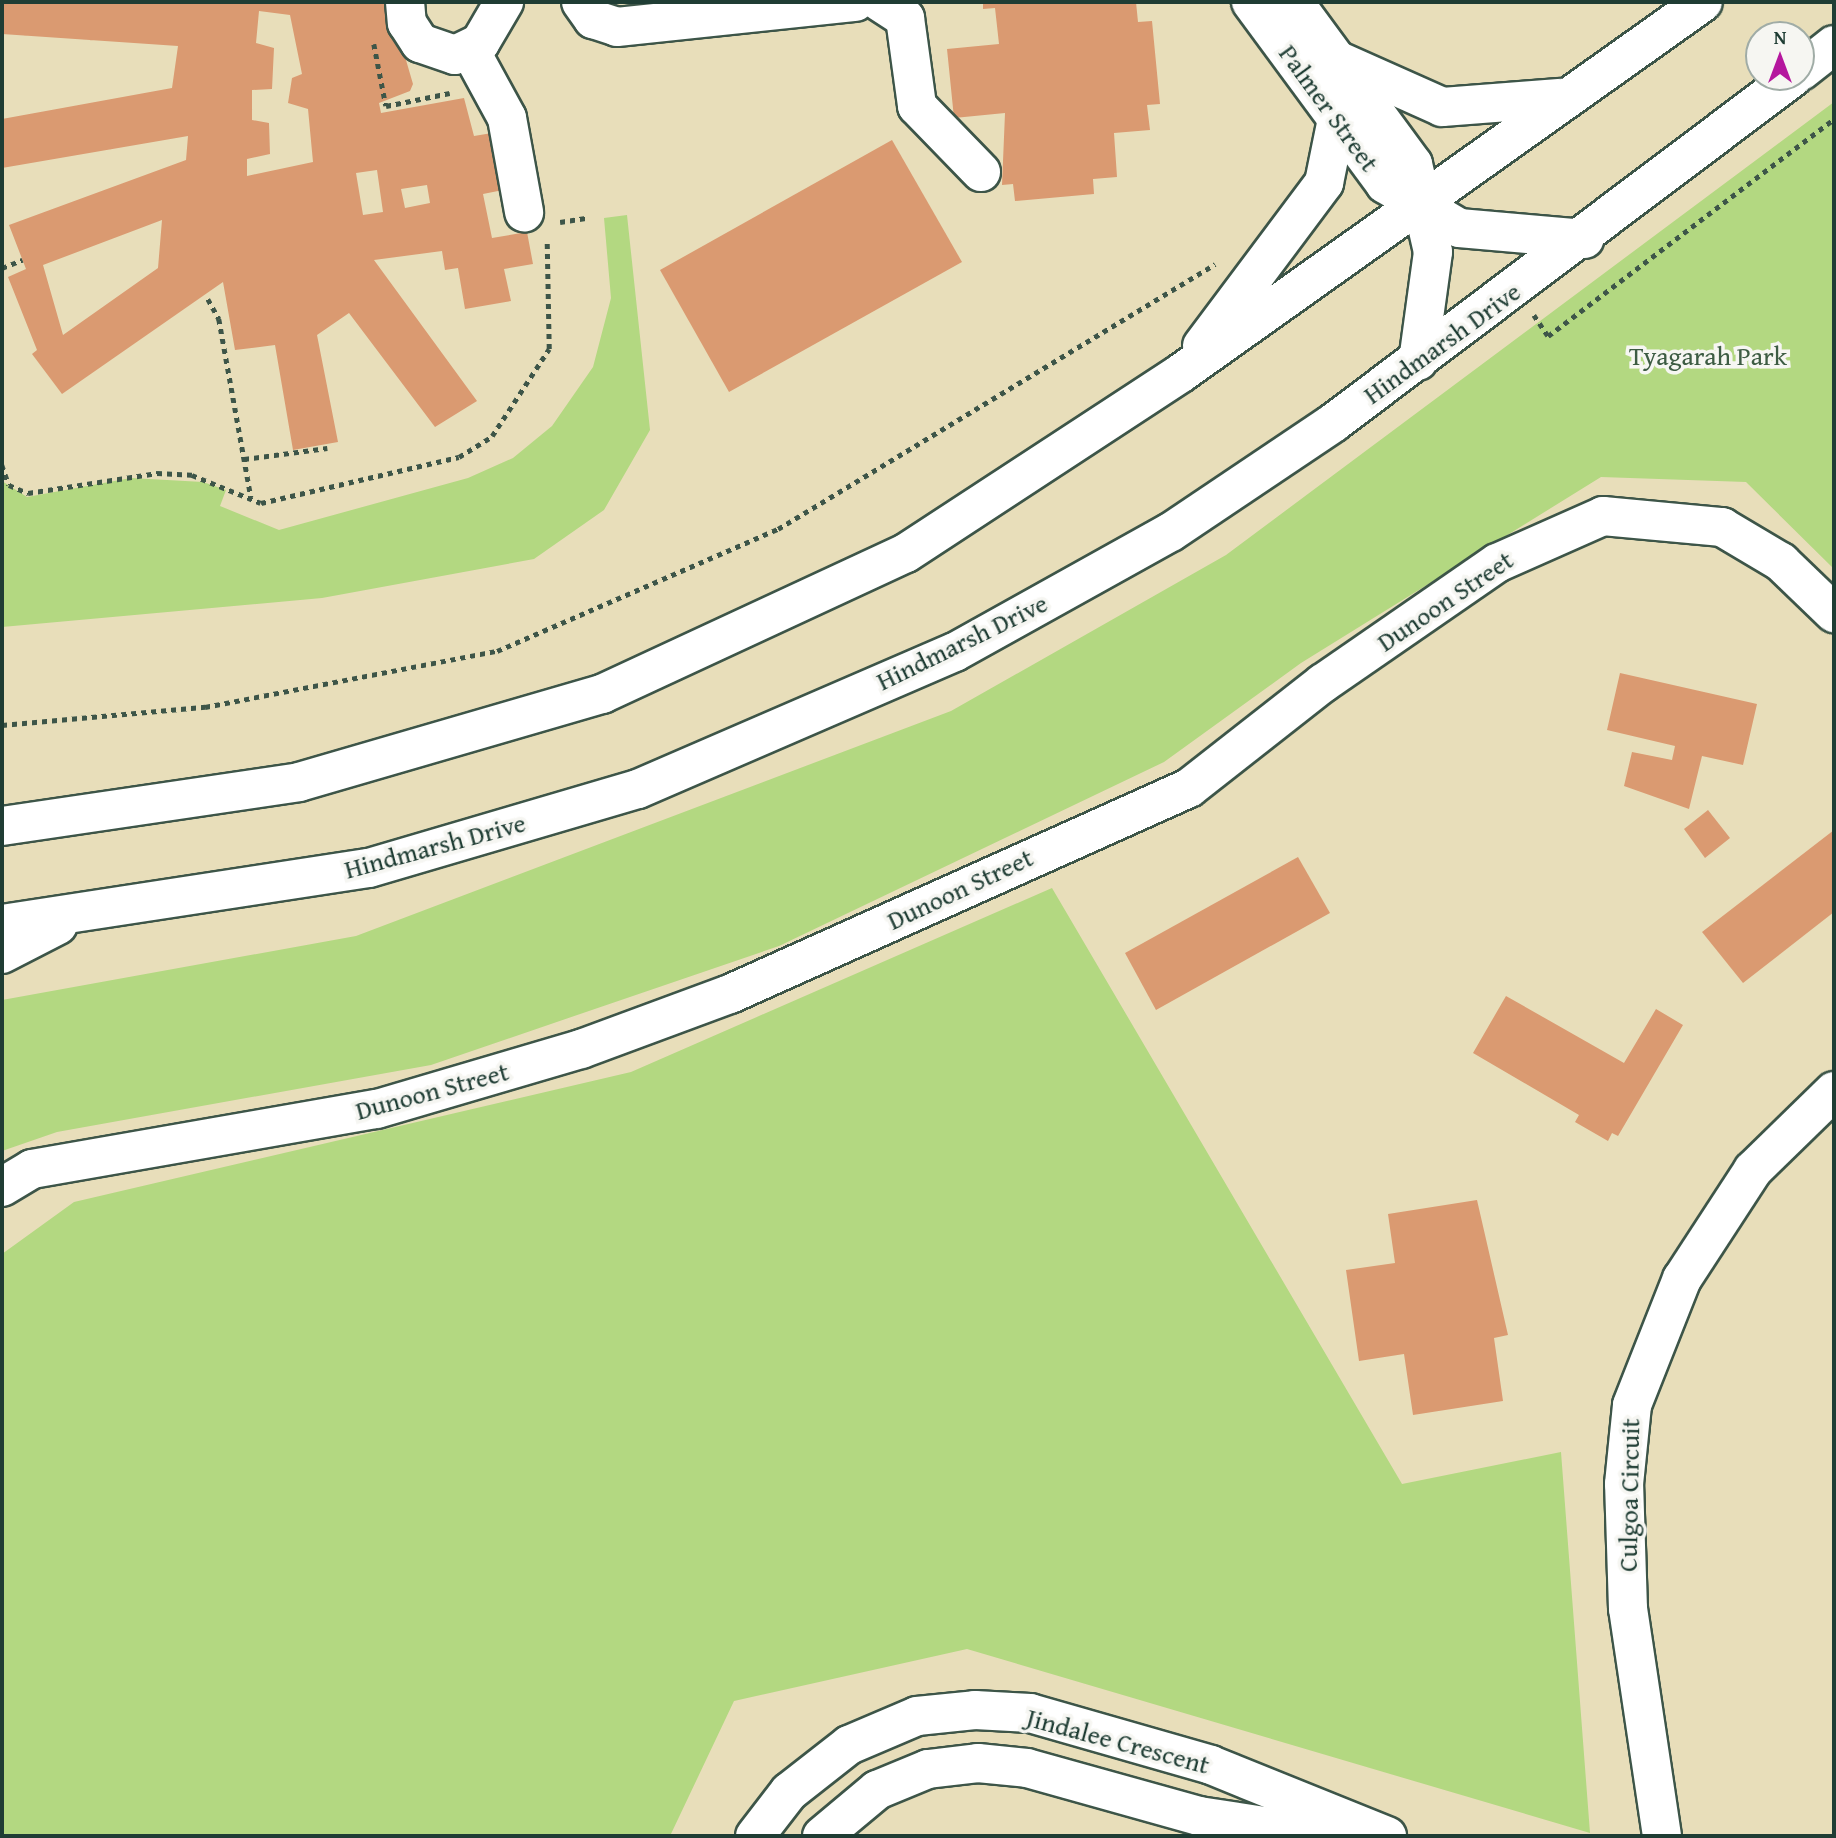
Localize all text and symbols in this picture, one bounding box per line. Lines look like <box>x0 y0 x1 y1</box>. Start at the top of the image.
north arrow <box>1745 21 1815 91</box>
text: N <box>1774 23 1786 51</box>
street label: Palmer Street <box>1273 38 1385 178</box>
street label: Hindmarsh Drive <box>1357 276 1527 410</box>
park label: Tyagarah Park <box>1629 340 1787 372</box>
street label: Dunoon Street <box>1371 544 1519 658</box>
street label: Hindmarsh Drive <box>871 587 1053 697</box>
street label: Hindmarsh Drive <box>341 807 529 885</box>
street label: Dunoon Street <box>882 842 1038 936</box>
street label: Dunoon Street <box>352 1056 512 1126</box>
street label: Culgoa Circuit <box>1612 1418 1646 1572</box>
street label: Jindalee Crescent <box>1023 1702 1213 1780</box>

